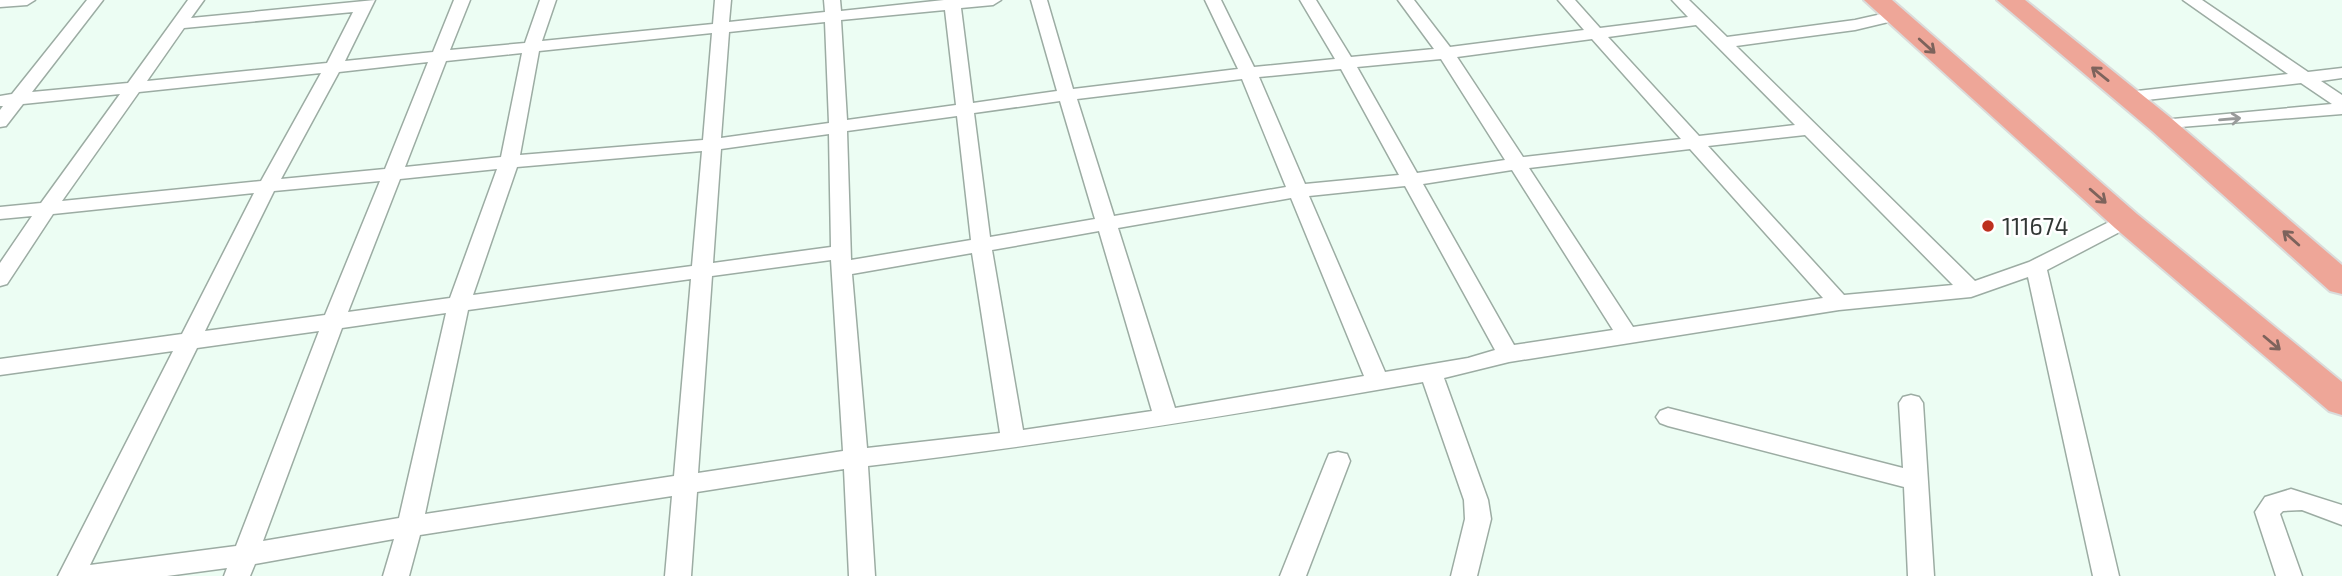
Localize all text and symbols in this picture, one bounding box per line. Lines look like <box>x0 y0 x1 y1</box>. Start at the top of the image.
one-way arrow <box>1918 38 1936 54</box>
one-way arrow <box>2092 66 2110 81</box>
one-way arrow <box>2219 112 2241 125</box>
one-way arrow <box>2089 188 2106 205</box>
place label: 111674 <box>2002 212 2069 240</box>
marker: 111674 <box>1980 218 1996 234</box>
one-way arrow <box>2283 230 2301 246</box>
one-way arrow <box>2262 335 2280 351</box>

